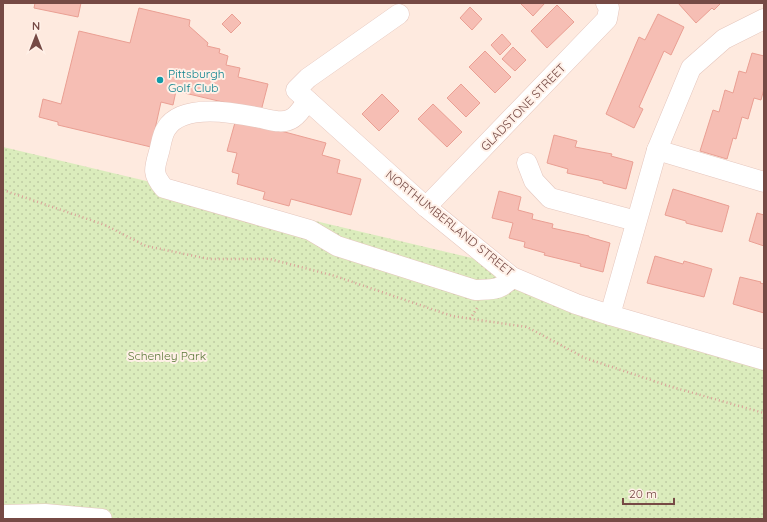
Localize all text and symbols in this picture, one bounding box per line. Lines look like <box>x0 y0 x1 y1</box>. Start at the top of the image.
north arrow <box>16 16 56 56</box>
text: N <box>32 19 40 33</box>
street label: GLADSTONE STREET <box>477 60 569 154</box>
place label: Pittsburgh Golf Club <box>168 66 225 95</box>
marker: Pittsburgh Golf Club <box>155 75 165 85</box>
street label: NORTHUMBERLAND STREET <box>383 167 517 279</box>
park label: Schenley Park <box>128 348 206 363</box>
scale bar <box>623 480 674 506</box>
text: 20 m <box>629 486 657 501</box>

